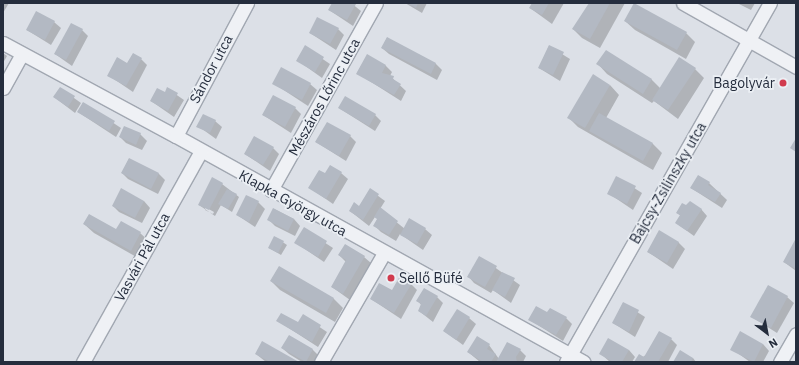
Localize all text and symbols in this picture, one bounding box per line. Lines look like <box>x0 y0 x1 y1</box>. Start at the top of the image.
street label: Sándor utca <box>186 32 236 106</box>
street label: Mészáros Lőrinc utca <box>285 35 363 159</box>
place label: Bagolyvár <box>713 75 775 91</box>
marker: Bagolyvár <box>778 78 788 88</box>
street label: Bajcsy-Zsilinszky utca <box>626 119 710 247</box>
street label: Klapka György utca <box>236 166 350 240</box>
street label: Vasvári Pál utca <box>111 210 173 304</box>
place label: Sellő Büfé <box>399 270 463 286</box>
marker: Sellő Büfé <box>386 273 396 283</box>
north arrow <box>747 313 787 353</box>
text: N <box>766 335 780 351</box>

